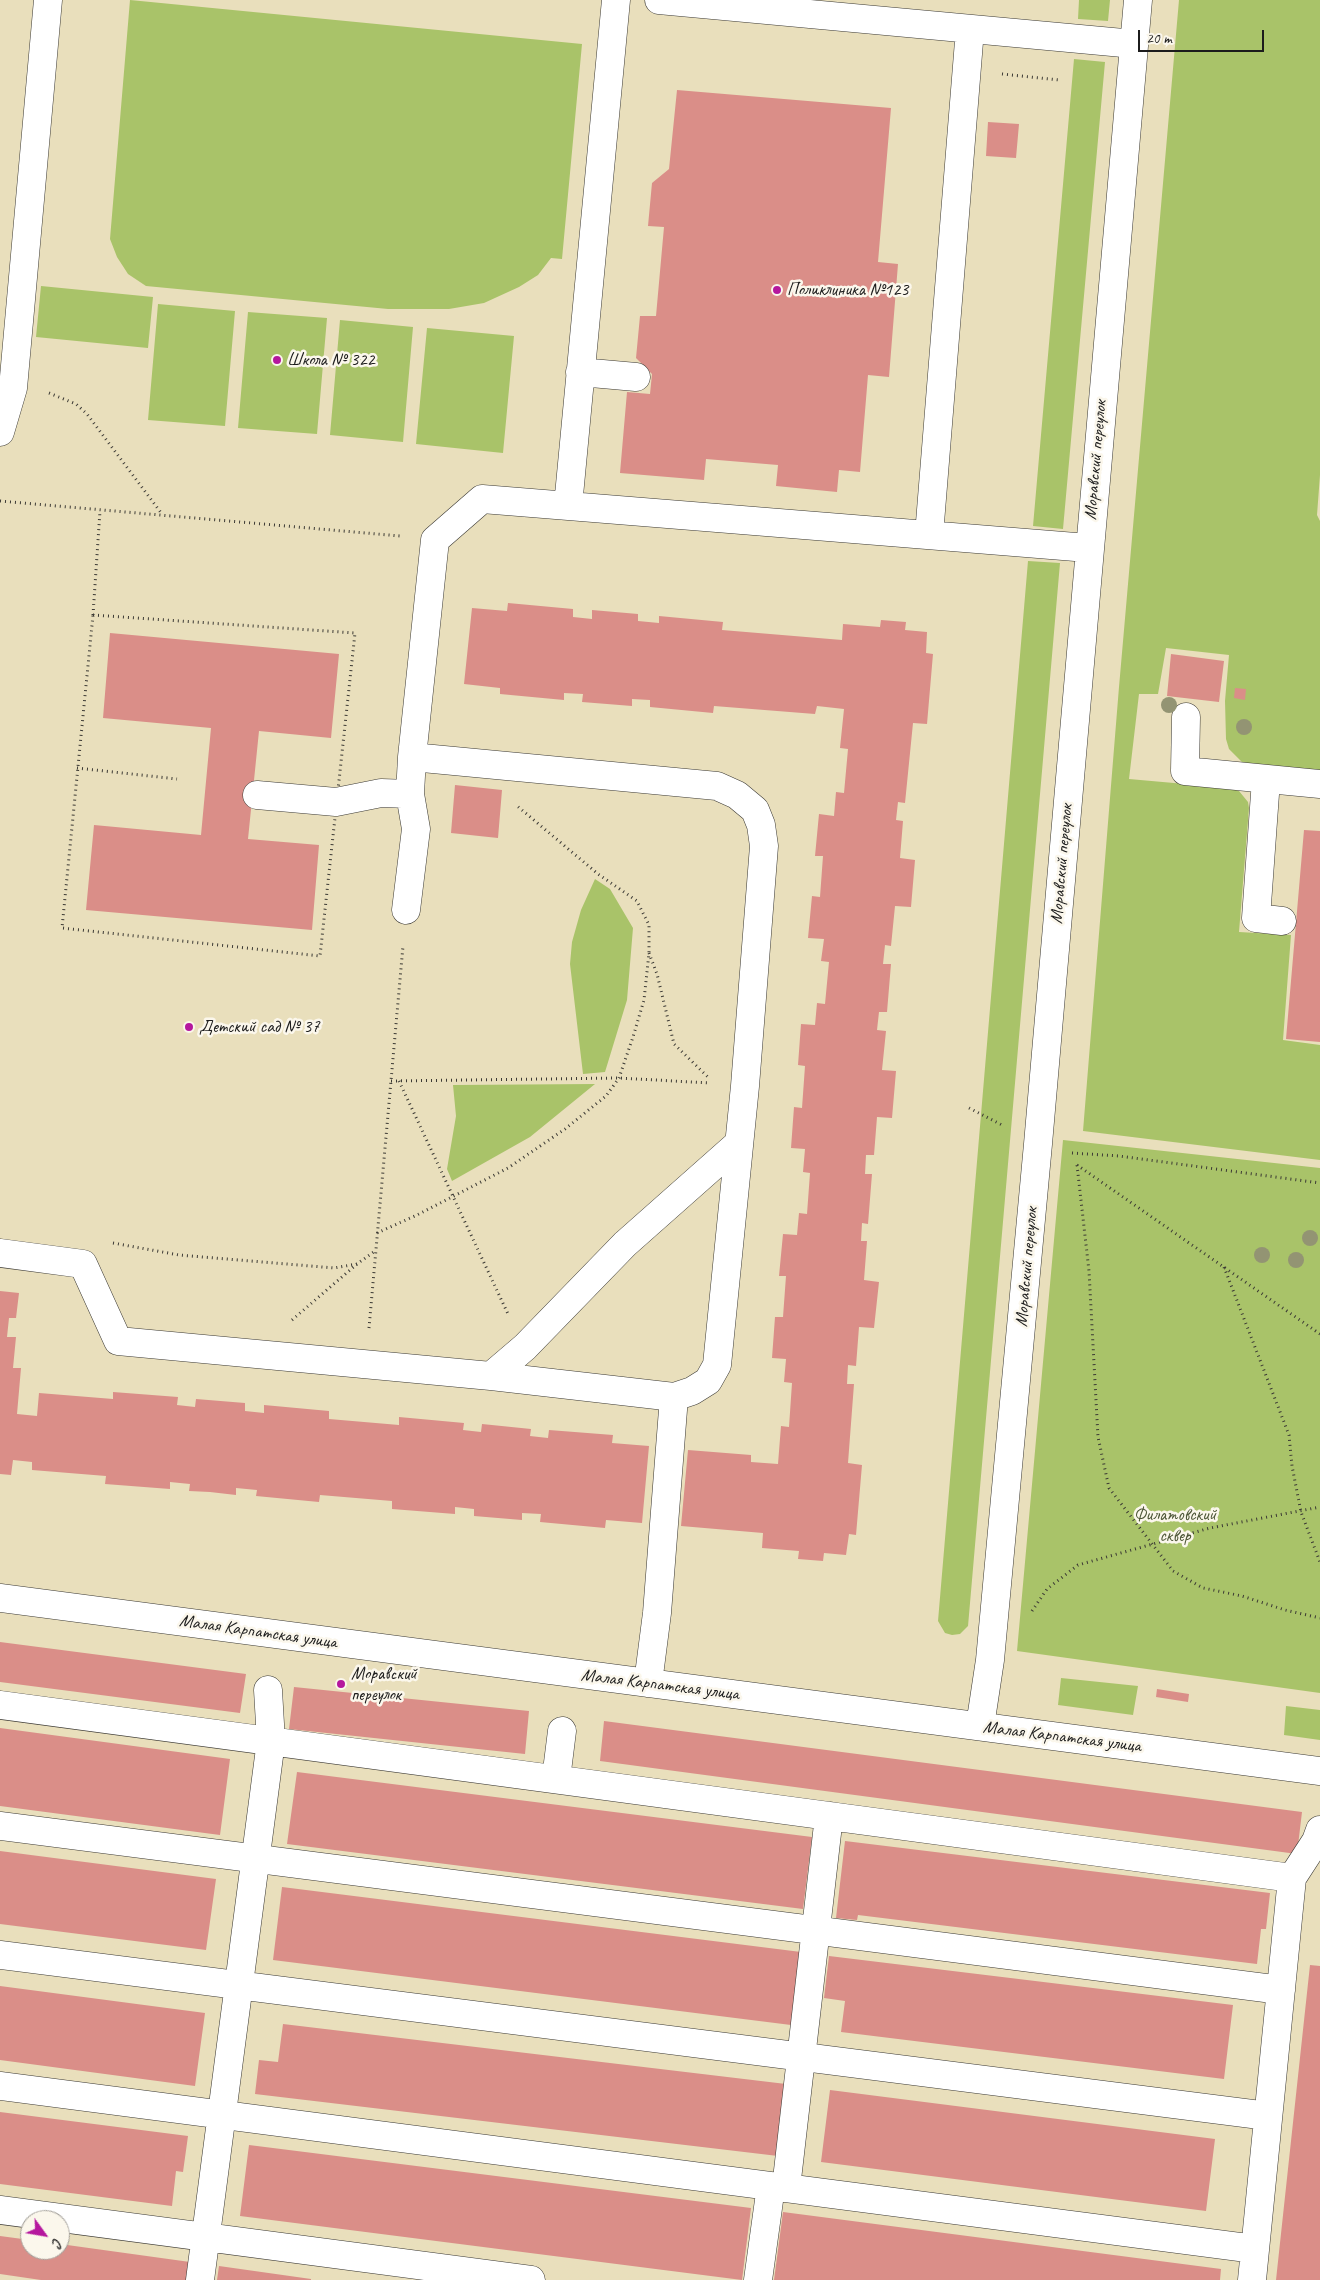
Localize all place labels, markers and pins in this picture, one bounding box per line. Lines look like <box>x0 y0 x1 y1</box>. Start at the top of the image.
place label: Поликлиника №123 <box>787 279 908 301</box>
marker: Поликлиника №123 <box>771 284 783 296</box>
place label: Школа № 322 <box>287 349 375 371</box>
marker: Школа № 322 <box>271 354 283 366</box>
place label: Детский сад № 37 <box>199 1016 319 1038</box>
marker: Детский сад № 37 <box>183 1021 195 1033</box>
place label: Моравский переулок <box>351 1663 417 1706</box>
marker: Моравский переулок <box>335 1678 347 1690</box>

